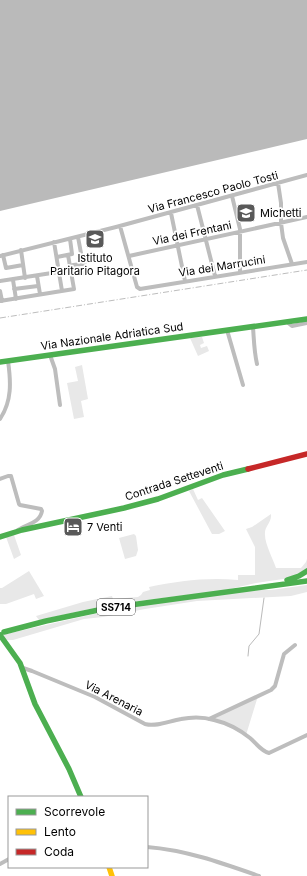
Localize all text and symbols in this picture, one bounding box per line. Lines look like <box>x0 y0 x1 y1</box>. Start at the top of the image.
street label: Via Francesco Paolo Tosti <box>146 168 280 216</box>
school or university icon: Michetti <box>235 202 257 224</box>
place label: Michetti <box>260 206 301 220</box>
street label: Via dei Frentani <box>151 218 233 248</box>
school or university icon: Istituto Paritario Pitagora <box>84 228 106 250</box>
place label: Istituto Paritario Pitagora <box>50 251 140 278</box>
street label: Via dei Marrucini <box>178 252 266 280</box>
street label: Via Nazionale Adriatica Sud <box>40 319 184 353</box>
street label: Contrada Setteventi <box>123 458 225 504</box>
hotel icon: 7 Venti <box>62 516 84 538</box>
place label: 7 Venti <box>87 520 123 534</box>
road number: SS714 <box>97 599 135 615</box>
street label: Via Arenaria <box>83 677 145 719</box>
legend <box>8 796 148 868</box>
text: Scorrevole <box>44 804 105 819</box>
text: Lento <box>44 824 76 839</box>
text: Coda <box>44 844 74 859</box>

